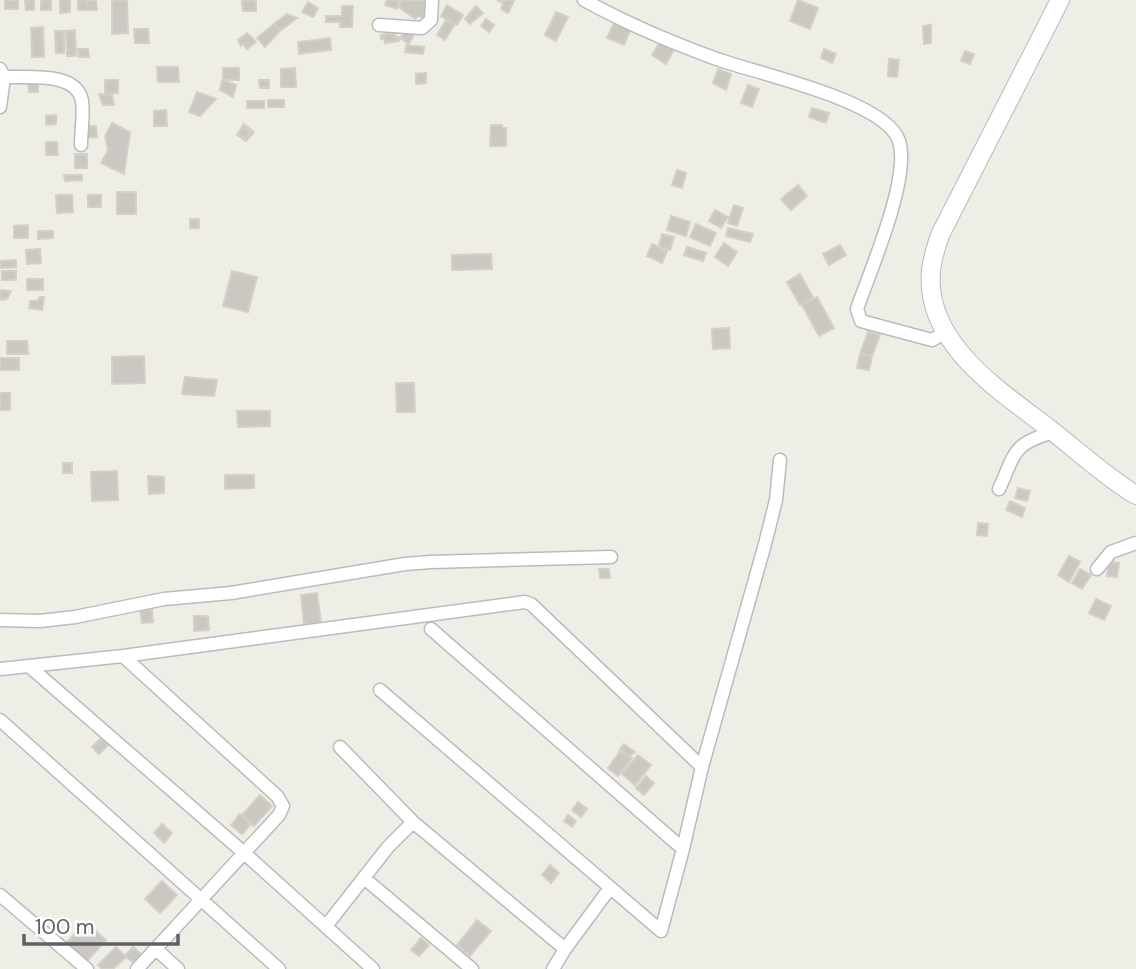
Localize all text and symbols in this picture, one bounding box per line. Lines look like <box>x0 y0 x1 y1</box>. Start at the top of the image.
scale bar <box>24 902 178 946</box>
text: 100 m <box>35 913 95 941</box>

